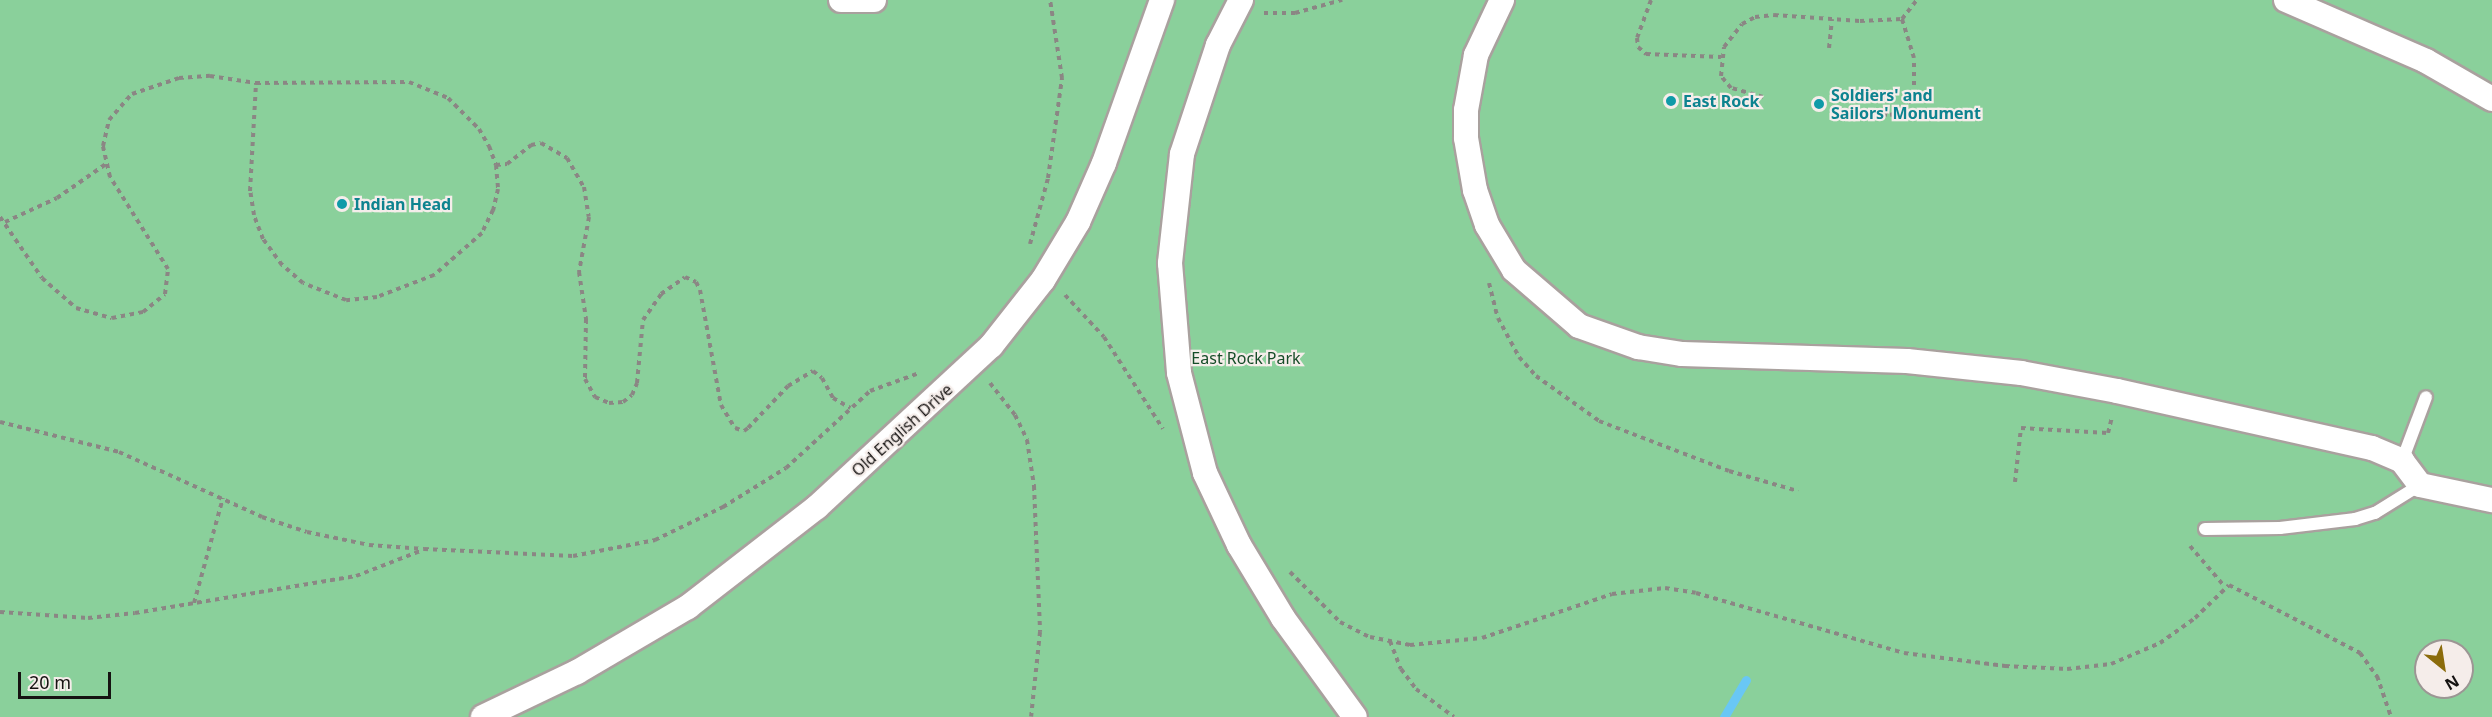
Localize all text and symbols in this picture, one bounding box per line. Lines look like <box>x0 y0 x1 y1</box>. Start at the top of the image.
place label: Soldiers' and Sailors' Monument <box>1831 85 1981 123</box>
place label: East Rock <box>1683 91 1759 111</box>
marker: East Rock <box>1664 94 1678 108</box>
marker: Soldiers' and Sailors' Monument <box>1812 97 1826 111</box>
place label: Indian Head <box>354 194 451 214</box>
marker: Indian Head <box>335 197 349 211</box>
park label: East Rock Park <box>1191 348 1301 368</box>
street label: Old English Drive <box>848 380 956 480</box>
north arrow <box>2414 639 2474 699</box>
scale bar <box>21 660 114 698</box>
text: 20 m <box>29 670 71 694</box>
text: N <box>2441 670 2463 696</box>

